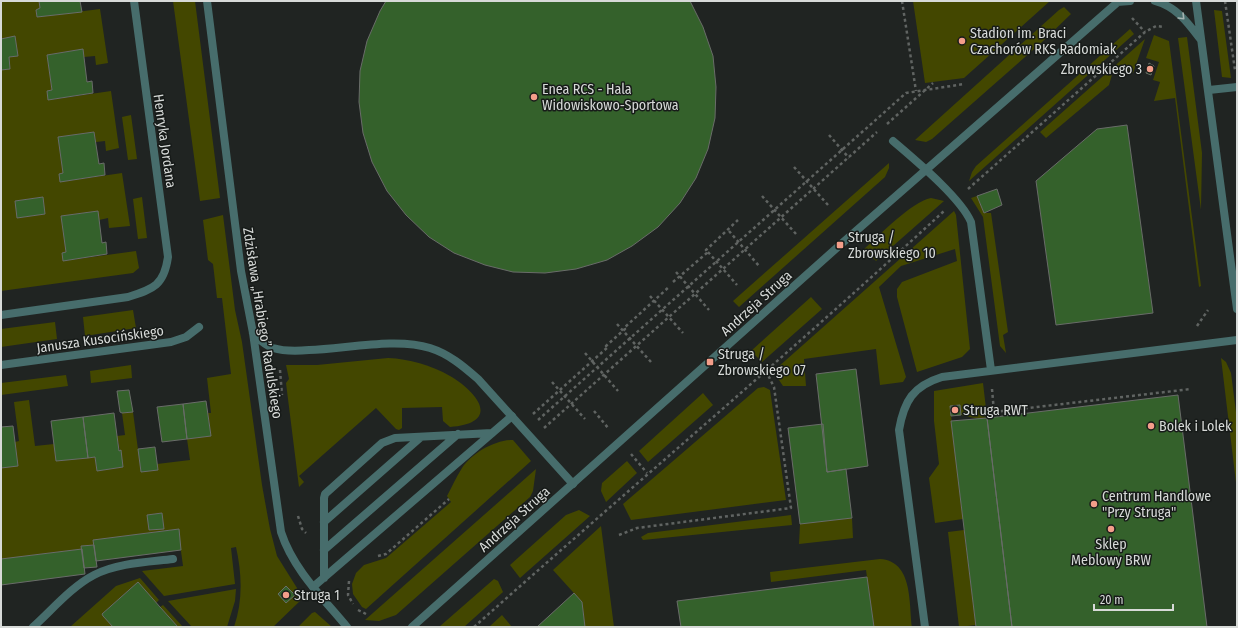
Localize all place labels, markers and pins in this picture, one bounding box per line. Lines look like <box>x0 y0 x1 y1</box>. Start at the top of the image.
place label: Stadion im. Braci Czachorów RKS Radomiak <box>970 25 1117 58</box>
marker: Stadion im. Braci Czachorów RKS Radomiak <box>957 36 967 46</box>
place label: Zbrowskiego 3 <box>1061 61 1142 78</box>
marker: Zbrowskiego 3 <box>1145 64 1155 74</box>
place label: Enea RCS - Hala Widowiskowo-Sportowa <box>542 81 679 114</box>
marker: Enea RCS - Hala Widowiskowo-Sportowa <box>529 92 539 102</box>
place label: Struga / Zbrowskiego 10 <box>848 229 936 262</box>
marker: Struga / Zbrowskiego 10 <box>835 240 845 250</box>
place label: Struga / Zbrowskiego 07 <box>718 346 806 379</box>
marker: Struga / Zbrowskiego 07 <box>705 357 715 367</box>
place label: Struga RWT <box>963 402 1028 419</box>
marker: Struga RWT <box>950 405 960 415</box>
place label: Bolek i Lolek <box>1159 418 1232 435</box>
marker: Bolek i Lolek <box>1146 421 1156 431</box>
place label: Centrum Handlowe "Przy Struga" <box>1102 488 1211 521</box>
marker: Centrum Handlowe "Przy Struga" <box>1089 499 1099 509</box>
marker: Sklep Meblowy BRW <box>1106 524 1116 534</box>
place label: Sklep Meblowy BRW <box>1071 536 1151 569</box>
place label: Struga 1 <box>294 587 340 604</box>
marker: Struga 1 <box>281 590 291 600</box>

